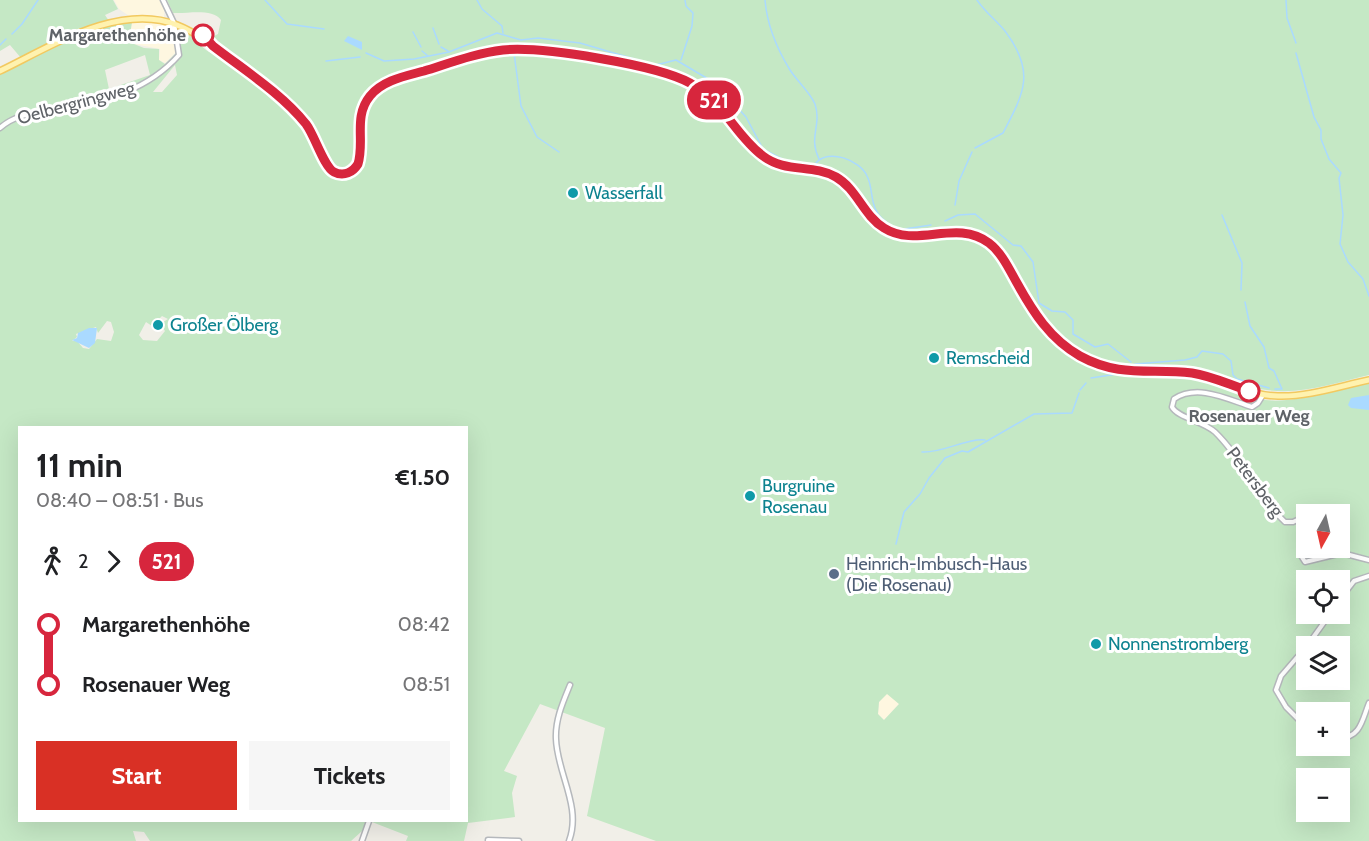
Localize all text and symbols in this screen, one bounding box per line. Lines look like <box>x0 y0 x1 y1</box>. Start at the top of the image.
place label: Margarethenhöhe <box>49 24 186 46</box>
marker: Margarethenhöhe <box>192 24 214 46</box>
street label: Oelbergringweg <box>15 76 138 129</box>
line badge: 521 <box>680 80 748 120</box>
text: 521 <box>699 88 729 113</box>
place label: Wasserfall <box>585 182 664 204</box>
marker: Wasserfall <box>566 186 580 200</box>
place label: Großer Ölberg <box>170 314 279 336</box>
marker: Großer Ölberg <box>151 318 165 332</box>
place label: Remscheid <box>946 347 1030 369</box>
marker: Remscheid <box>927 351 941 365</box>
marker: Rosenauer Weg <box>1238 380 1260 402</box>
place label: Rosenauer Weg <box>1188 405 1310 427</box>
street label: Petersberg <box>1222 443 1289 522</box>
text: 11 min <box>36 445 123 485</box>
text: €1.50 <box>396 464 450 491</box>
place label: Burgruine Rosenau <box>762 475 835 518</box>
text: 08:40 – 08:51 · Bus <box>36 488 204 512</box>
marker: Burgruine Rosenau <box>743 489 757 503</box>
north arrow <box>1296 504 1350 558</box>
map controls <box>1296 504 1350 822</box>
icon: walk <box>36 545 69 578</box>
icon: forward <box>97 545 130 578</box>
text: 2 <box>78 549 88 573</box>
text: 521 <box>151 549 182 574</box>
place label: Heinrich-Imbusch-Haus (Die Rosenau) <box>846 553 1027 596</box>
marker: Heinrich-Imbusch-Haus (Die Rosenau) <box>827 567 841 581</box>
button: locate <box>1296 570 1350 624</box>
text: Margarethenhöhe <box>82 611 250 638</box>
text: 08:42 <box>398 612 450 636</box>
place label: Nonnenstromberg <box>1108 633 1249 655</box>
button: layers <box>1296 636 1350 690</box>
marker: Nonnenstromberg <box>1089 637 1103 651</box>
text: Rosenauer Weg <box>82 671 230 698</box>
text: 08:51 <box>402 672 450 696</box>
button: + <box>1296 702 1350 756</box>
button: Start <box>36 741 237 810</box>
button: Tickets <box>249 741 450 810</box>
button: − <box>1296 768 1350 822</box>

